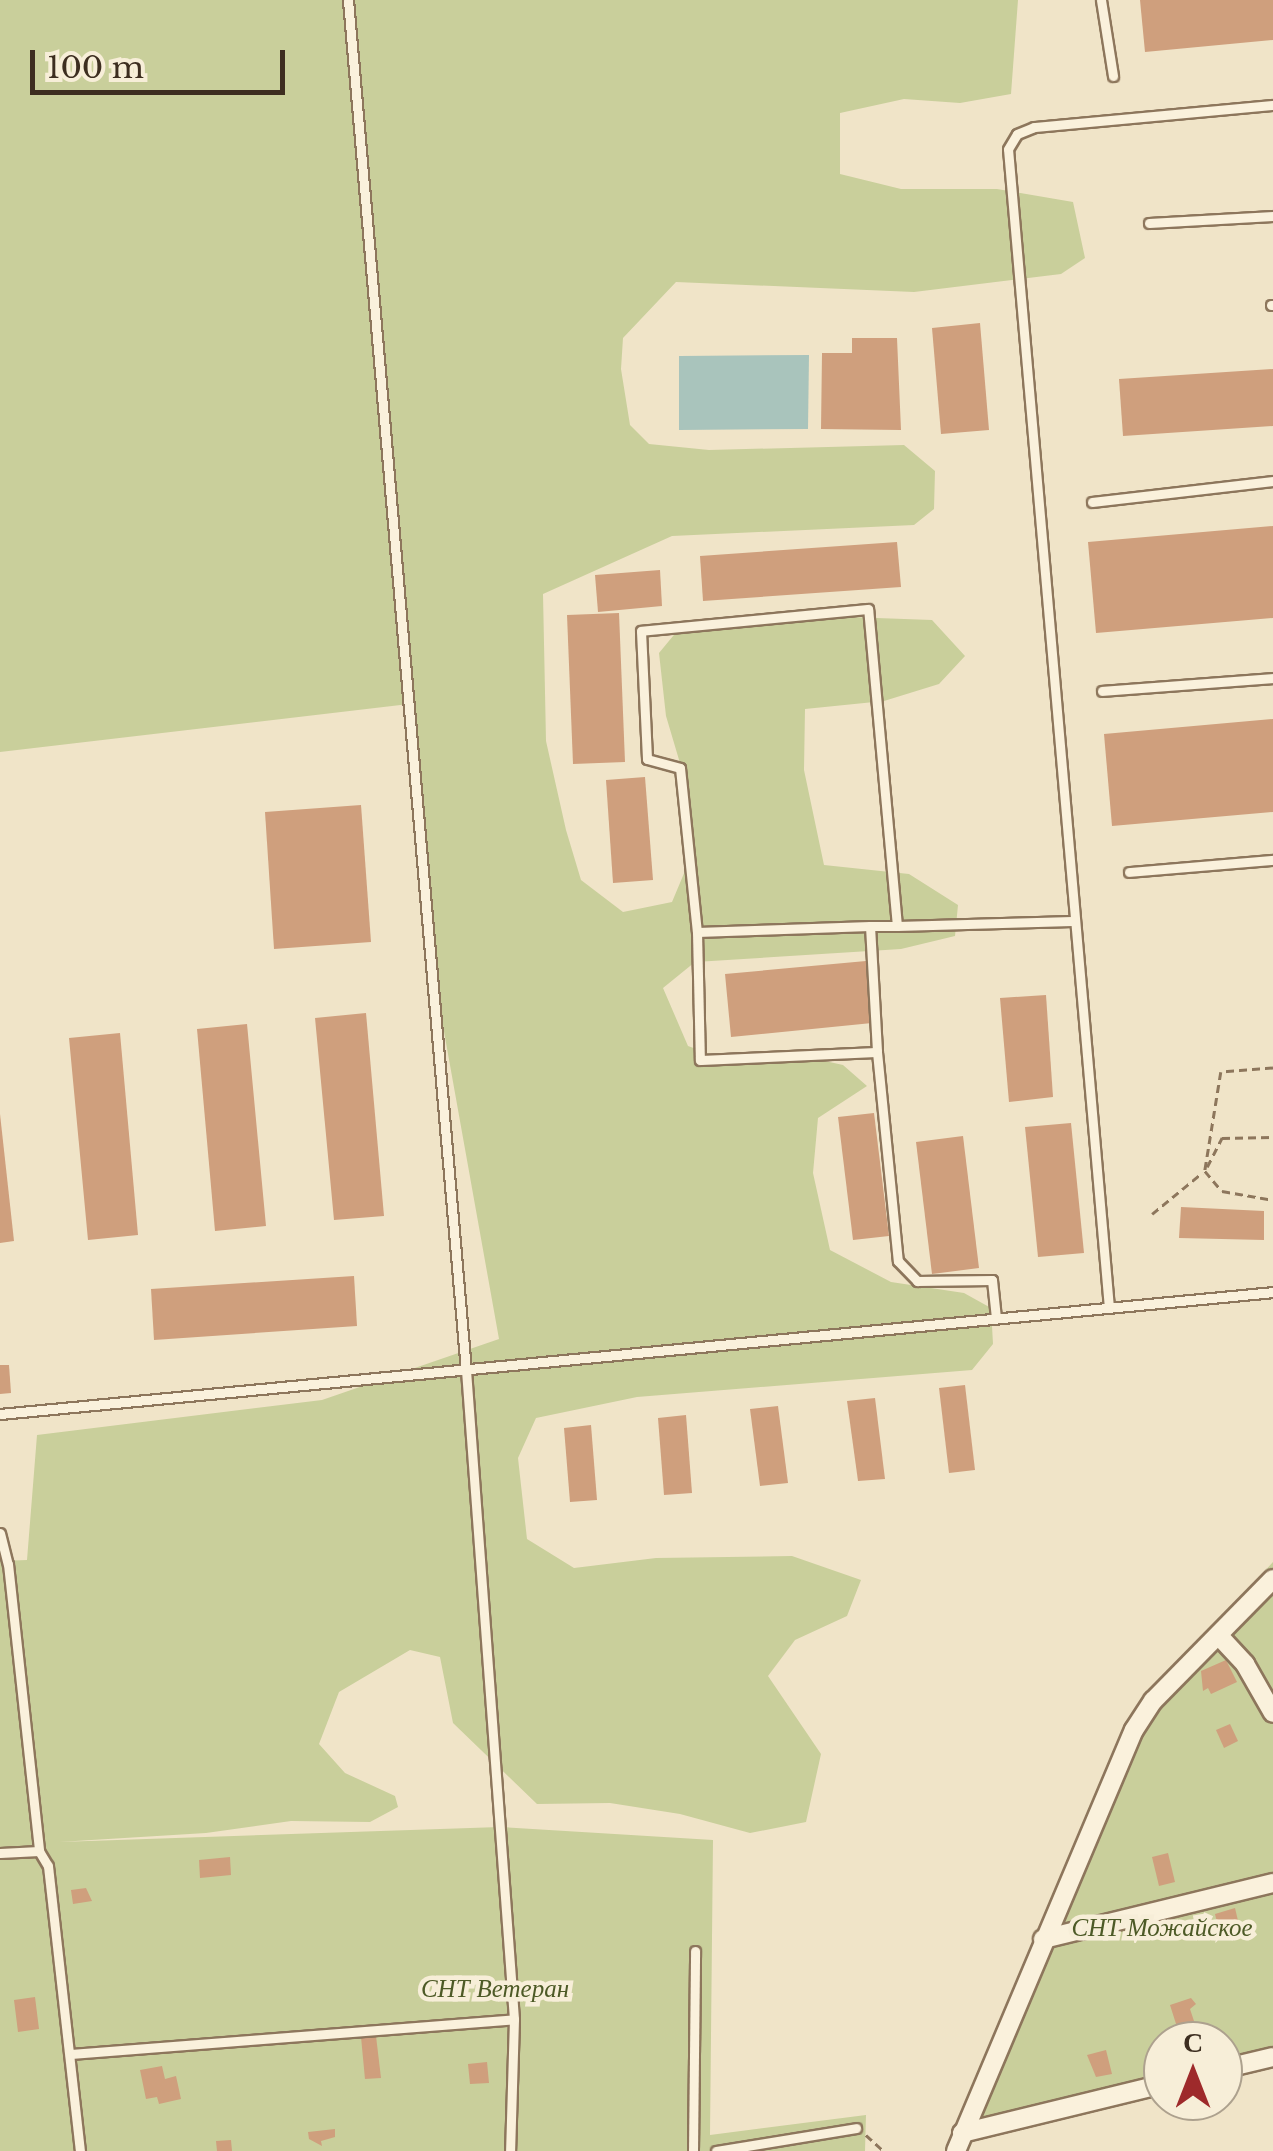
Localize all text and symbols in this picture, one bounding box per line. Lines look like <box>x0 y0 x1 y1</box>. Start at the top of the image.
scale bar <box>35 30 290 92</box>
text: 100 m <box>47 49 144 86</box>
park label: СНТ Можайское <box>1071 1913 1253 1943</box>
park label: СНТ Ветеран <box>421 1974 569 2004</box>
north arrow <box>1143 2021 1243 2121</box>
text: С <box>1183 2025 1203 2060</box>

